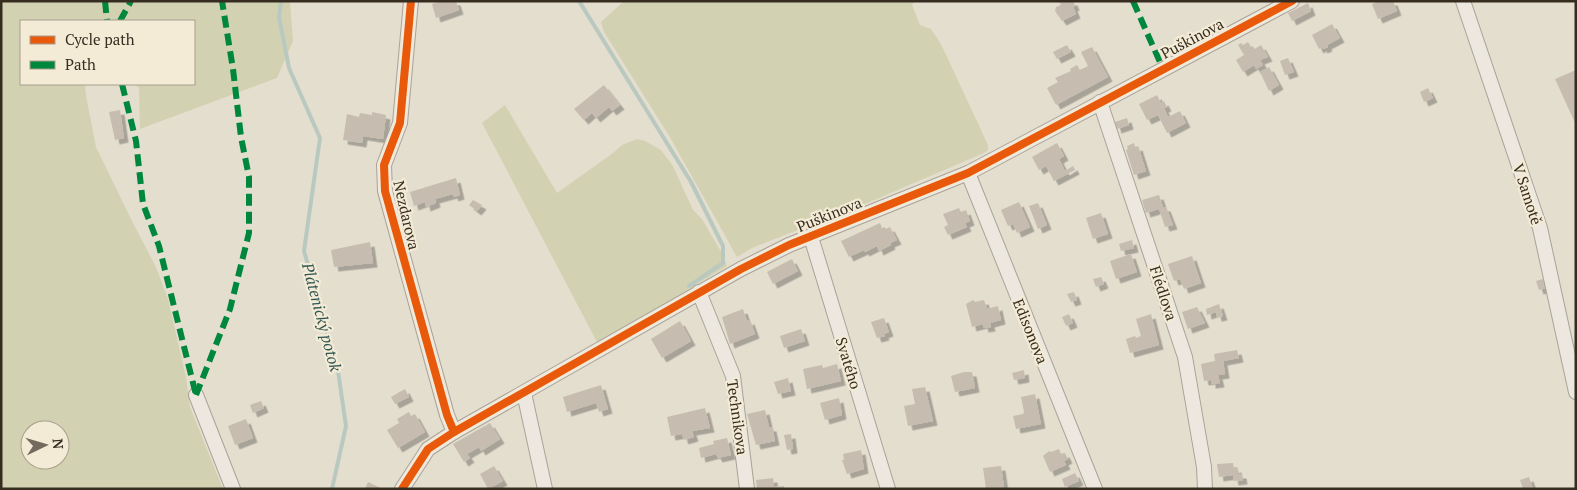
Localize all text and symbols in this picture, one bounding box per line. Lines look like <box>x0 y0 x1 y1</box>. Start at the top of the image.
street label: Puškinova <box>1157 13 1227 63</box>
legend <box>20 20 195 85</box>
text: Cycle path <box>65 29 135 49</box>
text: Path <box>65 54 96 74</box>
street label: V Samotě <box>1509 161 1547 227</box>
street label: Nezdarova <box>389 178 425 252</box>
street label: Puškinova <box>794 192 865 236</box>
water label: Plátenický potok <box>297 259 347 374</box>
street label: Flédlova <box>1146 263 1182 323</box>
street label: Edisonova <box>1009 296 1053 367</box>
street label: Svatého <box>832 335 866 391</box>
street label: Technikova <box>723 378 753 456</box>
north arrow <box>20 420 70 470</box>
text: N <box>49 438 68 450</box>

